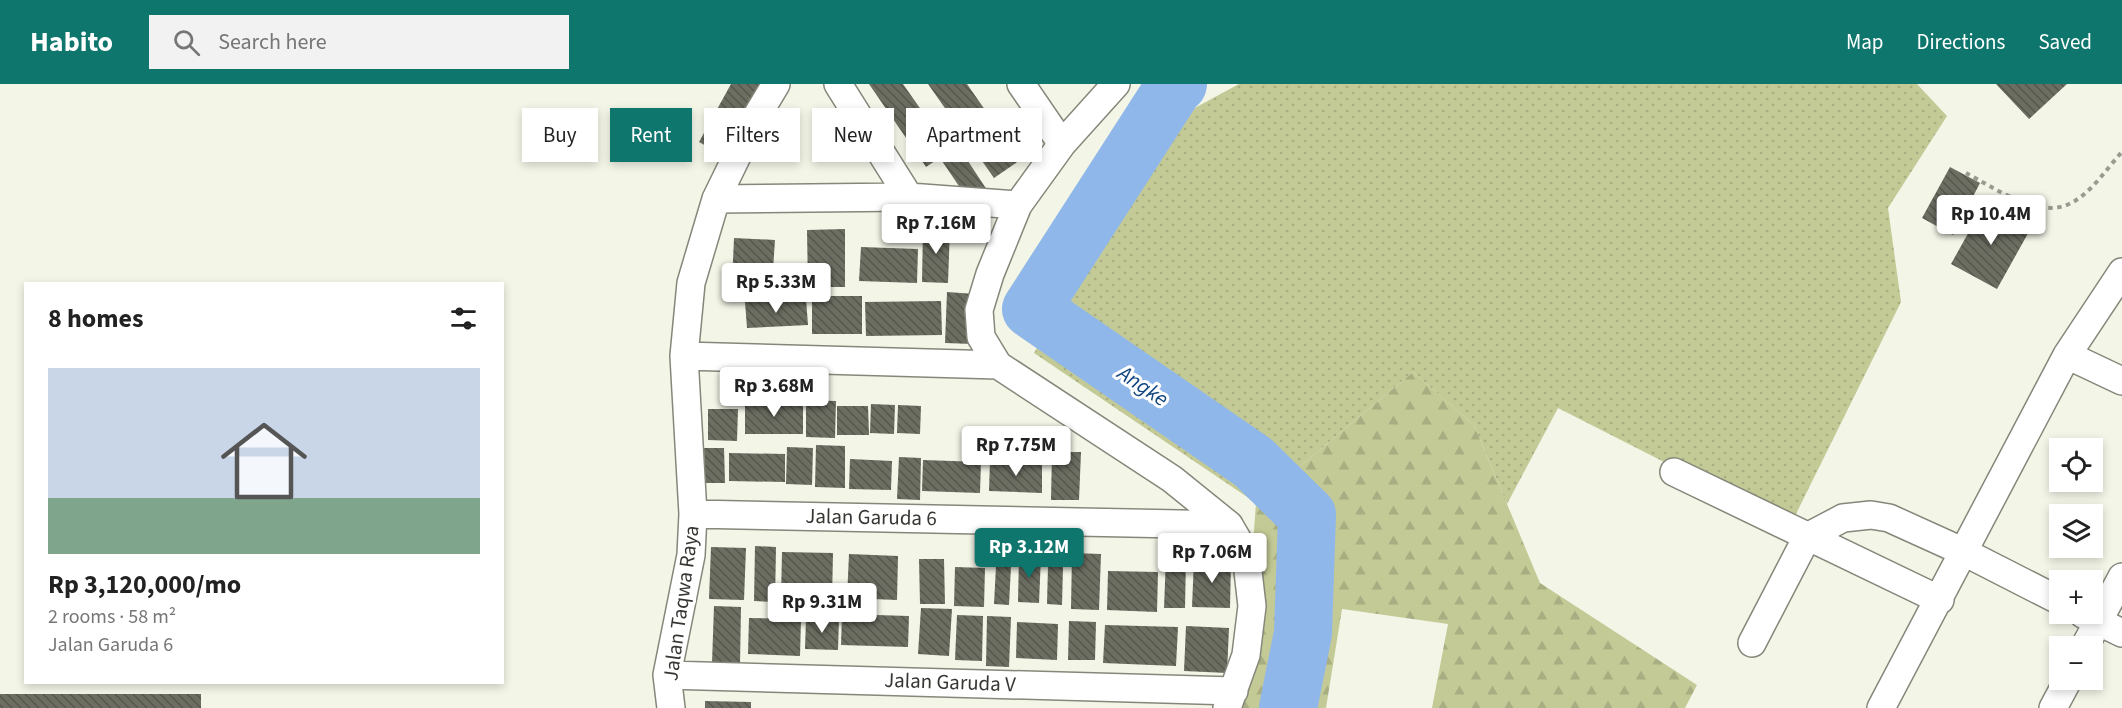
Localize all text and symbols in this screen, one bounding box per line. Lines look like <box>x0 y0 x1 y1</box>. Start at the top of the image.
search box <box>149 15 569 69</box>
text: Habito <box>30 22 113 62</box>
icon: search <box>170 26 203 59</box>
text: Search here <box>218 26 327 58</box>
text: Map <box>1846 27 1884 57</box>
text: Directions <box>1917 27 2005 57</box>
text: Saved <box>2038 27 2092 57</box>
chip: Buy <box>522 108 598 162</box>
chip: Rent <box>610 108 692 162</box>
chip: Filters <box>704 108 800 162</box>
chip: New <box>812 108 894 162</box>
chip: Apartment <box>906 108 1042 162</box>
pin: Rp 10.4M <box>1929 195 2053 246</box>
text: Rp 10.4M <box>1951 200 2031 228</box>
pin: Rp 7.16M <box>874 204 998 255</box>
text: Rp 7.16M <box>896 209 976 237</box>
pin: Rp 5.33M <box>714 263 838 314</box>
text: Rp 5.33M <box>736 268 816 296</box>
text: 8 homes <box>48 300 143 337</box>
icon: filters <box>447 302 480 335</box>
water label: Angke <box>1110 356 1175 415</box>
pin: Rp 3.68M <box>712 367 836 418</box>
text: Rp 3.68M <box>734 372 814 400</box>
icon: home <box>210 407 318 515</box>
pin: Rp 7.75M <box>954 426 1078 477</box>
text: Rp 7.75M <box>976 431 1056 459</box>
map controls <box>2049 438 2103 690</box>
button: locate <box>2049 438 2103 492</box>
street label: Jalan Garuda 6 <box>805 501 937 533</box>
button: layers <box>2049 504 2103 558</box>
street label: Jalan Taqwa Raya <box>655 524 707 682</box>
pin: Rp 3.12M <box>967 528 1091 579</box>
text: Rp 3.12M <box>989 533 1069 561</box>
pin: Rp 7.06M <box>1150 533 1274 584</box>
text: Rp 7.06M <box>1172 538 1252 566</box>
text: Rp 3,120,000/mo <box>48 566 241 603</box>
button: + <box>2049 570 2103 624</box>
pin: Rp 9.31M <box>760 583 884 634</box>
text: Rp 9.31M <box>782 588 862 616</box>
text: 2 rooms · 58 m² <box>48 603 176 631</box>
text: Jalan Garuda 6 <box>48 631 173 659</box>
button: − <box>2049 636 2103 690</box>
street label: Jalan Garuda V <box>884 665 1017 699</box>

